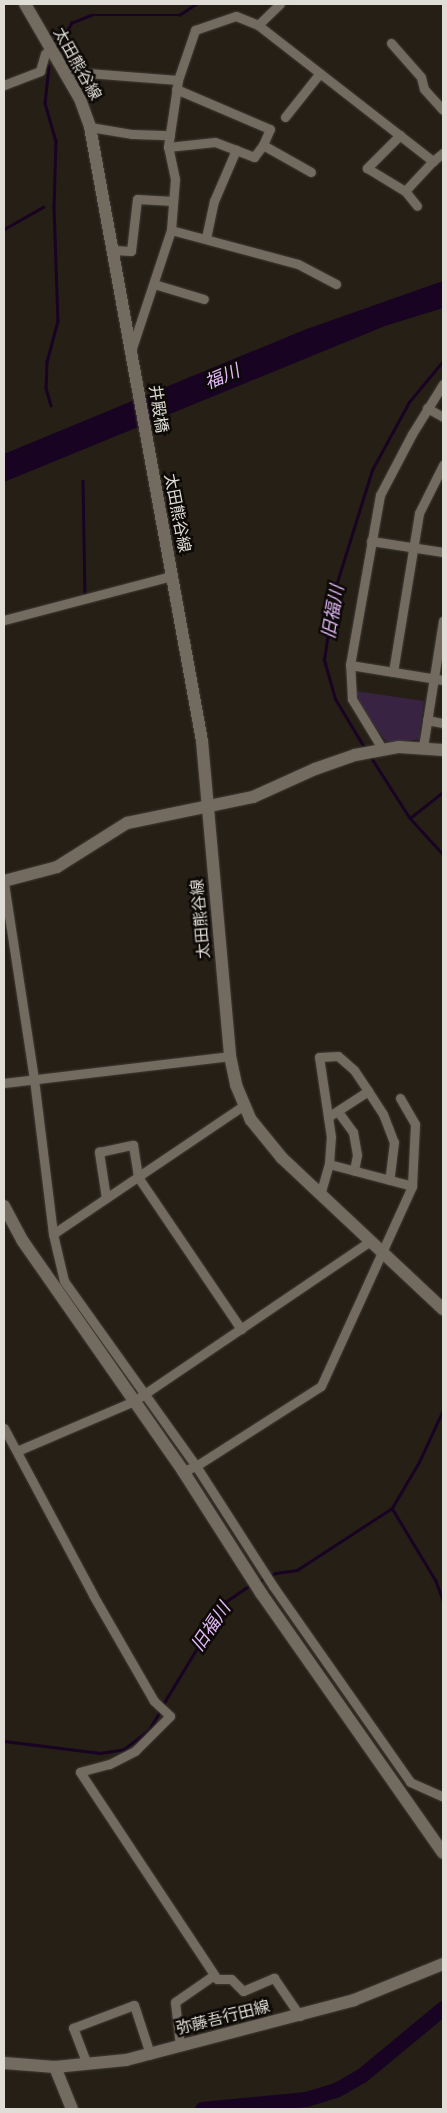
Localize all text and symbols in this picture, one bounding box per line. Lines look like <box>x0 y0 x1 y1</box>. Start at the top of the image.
street label: 太田熊谷線 <box>49 24 105 104</box>
water label: 福川 <box>201 360 243 394</box>
street label: 井殿橋 <box>145 384 171 434</box>
street label: 太田熊谷線 <box>160 472 194 554</box>
water label: 旧福川 <box>318 584 348 640</box>
street label: 太田熊谷線 <box>188 878 214 960</box>
water label: 旧福川 <box>187 1599 235 1655</box>
street label: 弥藤吾行田線 <box>174 1997 272 2039</box>

